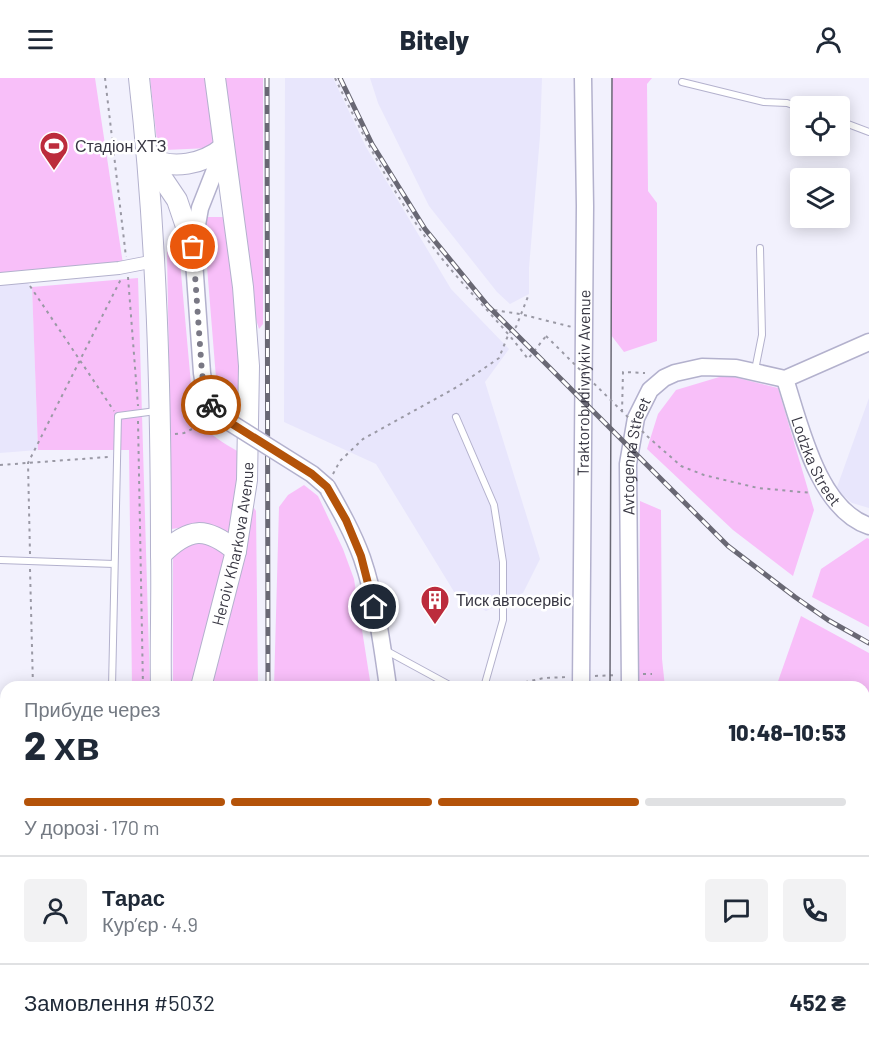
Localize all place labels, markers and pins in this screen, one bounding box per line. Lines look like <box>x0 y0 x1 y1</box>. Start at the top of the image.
sports icon: Стадіон ХТЗ <box>38 130 70 172</box>
place label: Стадіон ХТЗ <box>75 136 166 155</box>
pin <box>167 221 218 272</box>
pin <box>348 581 399 632</box>
building icon: Тиск автосервіс <box>419 584 451 626</box>
place label: Тиск автосервіс <box>456 590 571 609</box>

